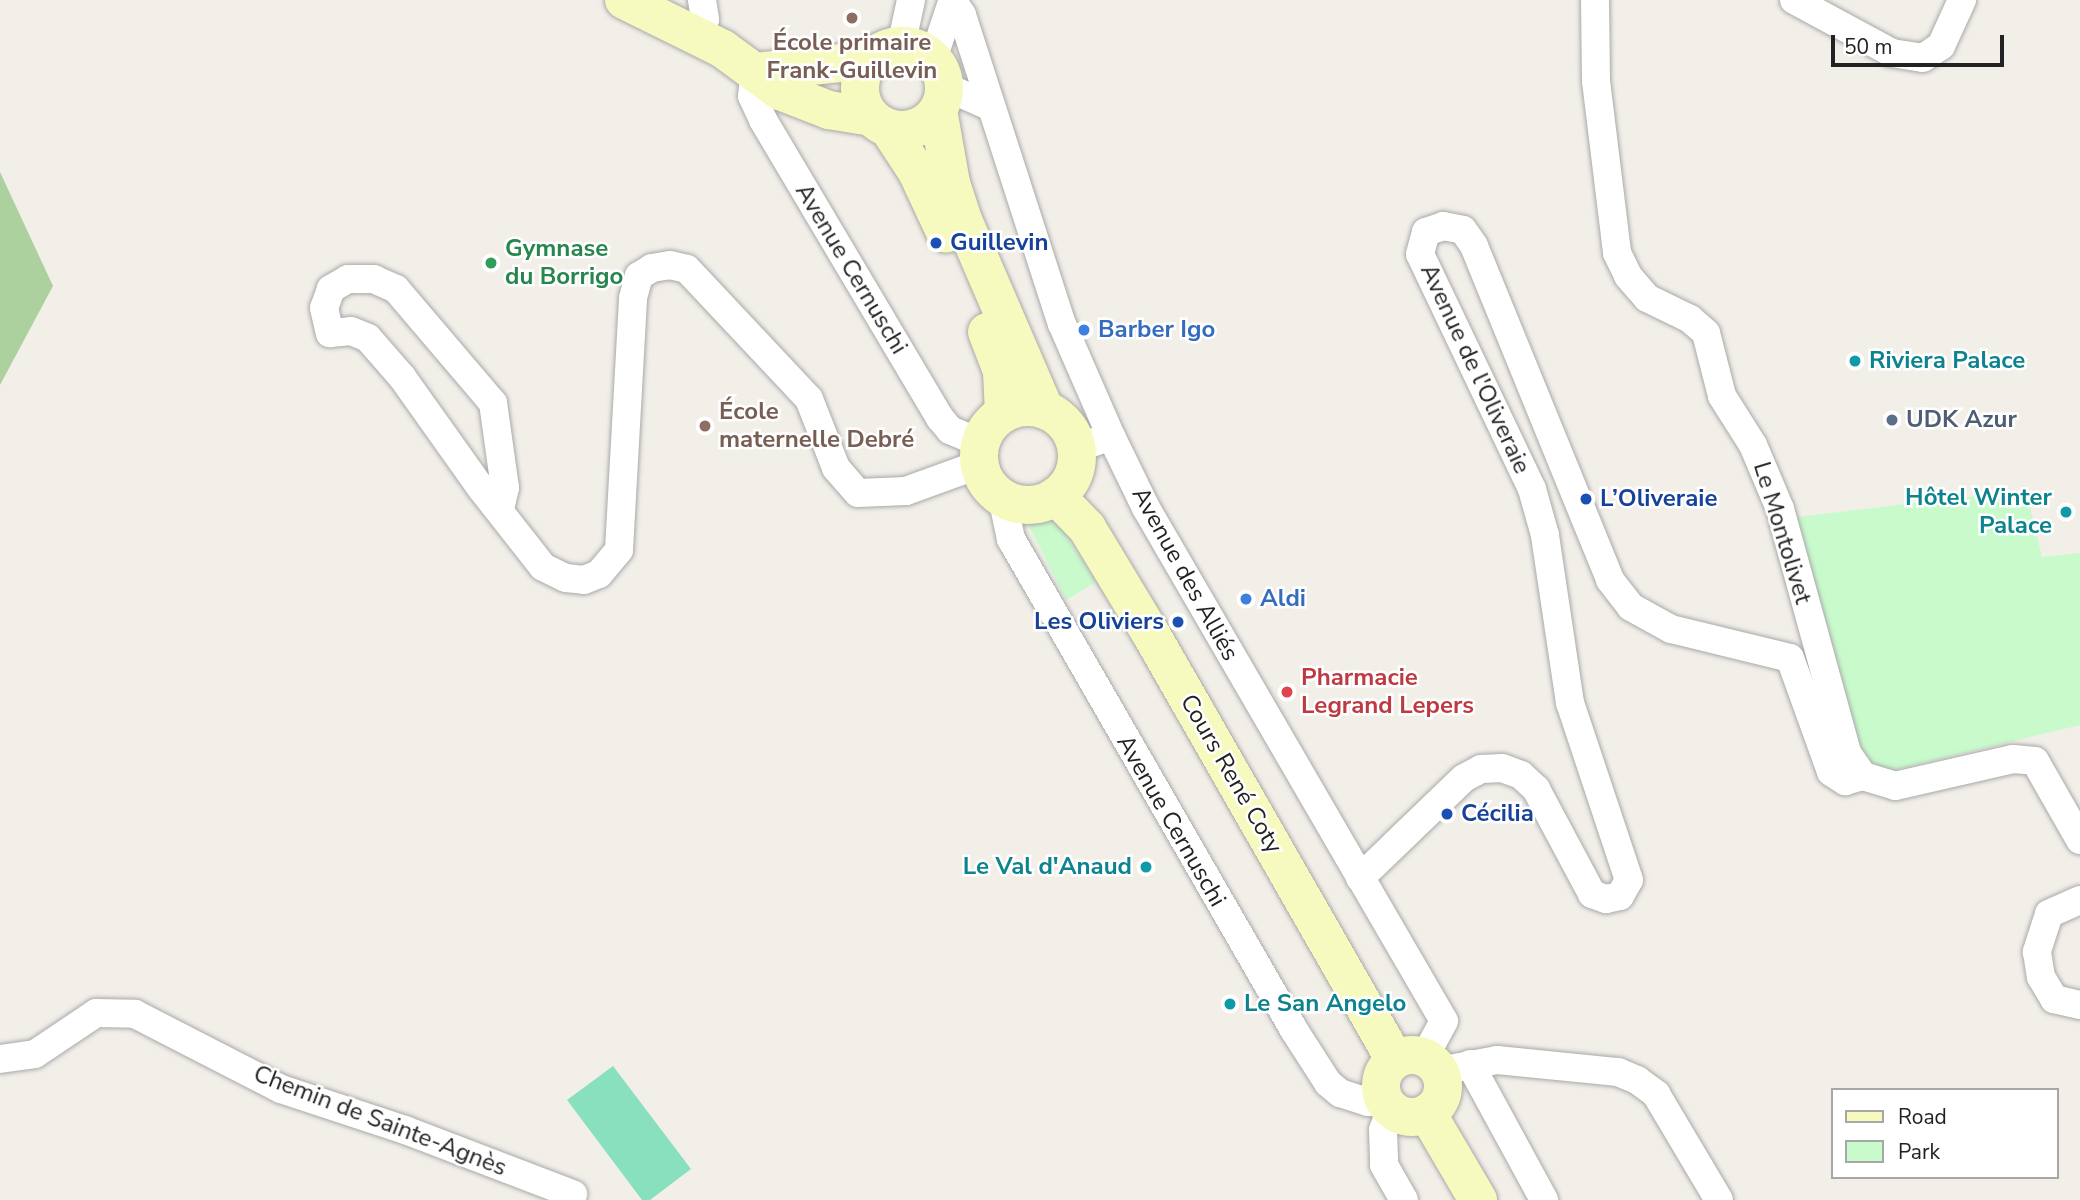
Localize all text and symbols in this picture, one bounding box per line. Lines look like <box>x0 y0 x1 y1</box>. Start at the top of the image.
marker: École primaire Frank-Guillevin <box>844 10 860 26</box>
scale bar <box>1835 21 2008 65</box>
place label: École primaire Frank-Guillevin <box>767 29 937 85</box>
text: 50 m <box>1844 33 1893 61</box>
street label: Avenue Cernuschi <box>789 179 913 359</box>
place label: Guillevin <box>950 229 1048 257</box>
place label: Gymnase du Borrigo <box>505 235 623 291</box>
marker: Guillevin <box>928 235 944 251</box>
marker: Gymnase du Borrigo <box>483 255 499 271</box>
street label: Avenue de l'Oliveraie <box>1414 260 1536 478</box>
place label: Barber Igo <box>1098 316 1215 344</box>
marker: Barber Igo <box>1076 322 1092 338</box>
place label: Riviera Palace <box>1869 347 2025 375</box>
marker: Riviera Palace <box>1847 353 1863 369</box>
place label: École maternelle Debré <box>719 398 914 454</box>
place label: UDK Azur <box>1906 406 2017 434</box>
marker: UDK Azur <box>1884 412 1900 428</box>
marker: École maternelle Debré <box>697 418 713 434</box>
street label: Le Montolivet <box>1747 459 1817 607</box>
street label: Avenue des Alliés <box>1125 482 1245 666</box>
place label: Hôtel Winter Palace <box>1905 484 2052 540</box>
place label: L’Oliveraie <box>1600 485 1717 513</box>
marker: L’Oliveraie <box>1578 491 1594 507</box>
marker: Hôtel Winter Palace <box>2058 504 2074 520</box>
place label: Aldi <box>1260 585 1306 613</box>
marker: Aldi <box>1238 591 1254 607</box>
place label: Les Oliviers <box>1034 608 1164 636</box>
marker: Les Oliviers <box>1170 614 1186 630</box>
place label: Pharmacie Legrand Lepers <box>1301 664 1474 720</box>
marker: Pharmacie Legrand Lepers <box>1279 684 1295 700</box>
street label: Cours René Coty <box>1174 689 1288 859</box>
street label: Avenue Cernuschi <box>1110 730 1232 912</box>
place label: Cécilia <box>1461 800 1534 828</box>
marker: Cécilia <box>1439 806 1455 822</box>
place label: Le Val d'Anaud <box>963 853 1132 881</box>
marker: Le Val d'Anaud <box>1138 859 1154 875</box>
place label: Le San Angelo <box>1244 990 1406 1018</box>
marker: Le San Angelo <box>1222 996 1238 1012</box>
street label: Chemin de Sainte-Agnès <box>250 1059 510 1183</box>
legend <box>1832 1088 2059 1179</box>
text: Road <box>1898 1103 1947 1131</box>
text: Park <box>1898 1138 1940 1166</box>

